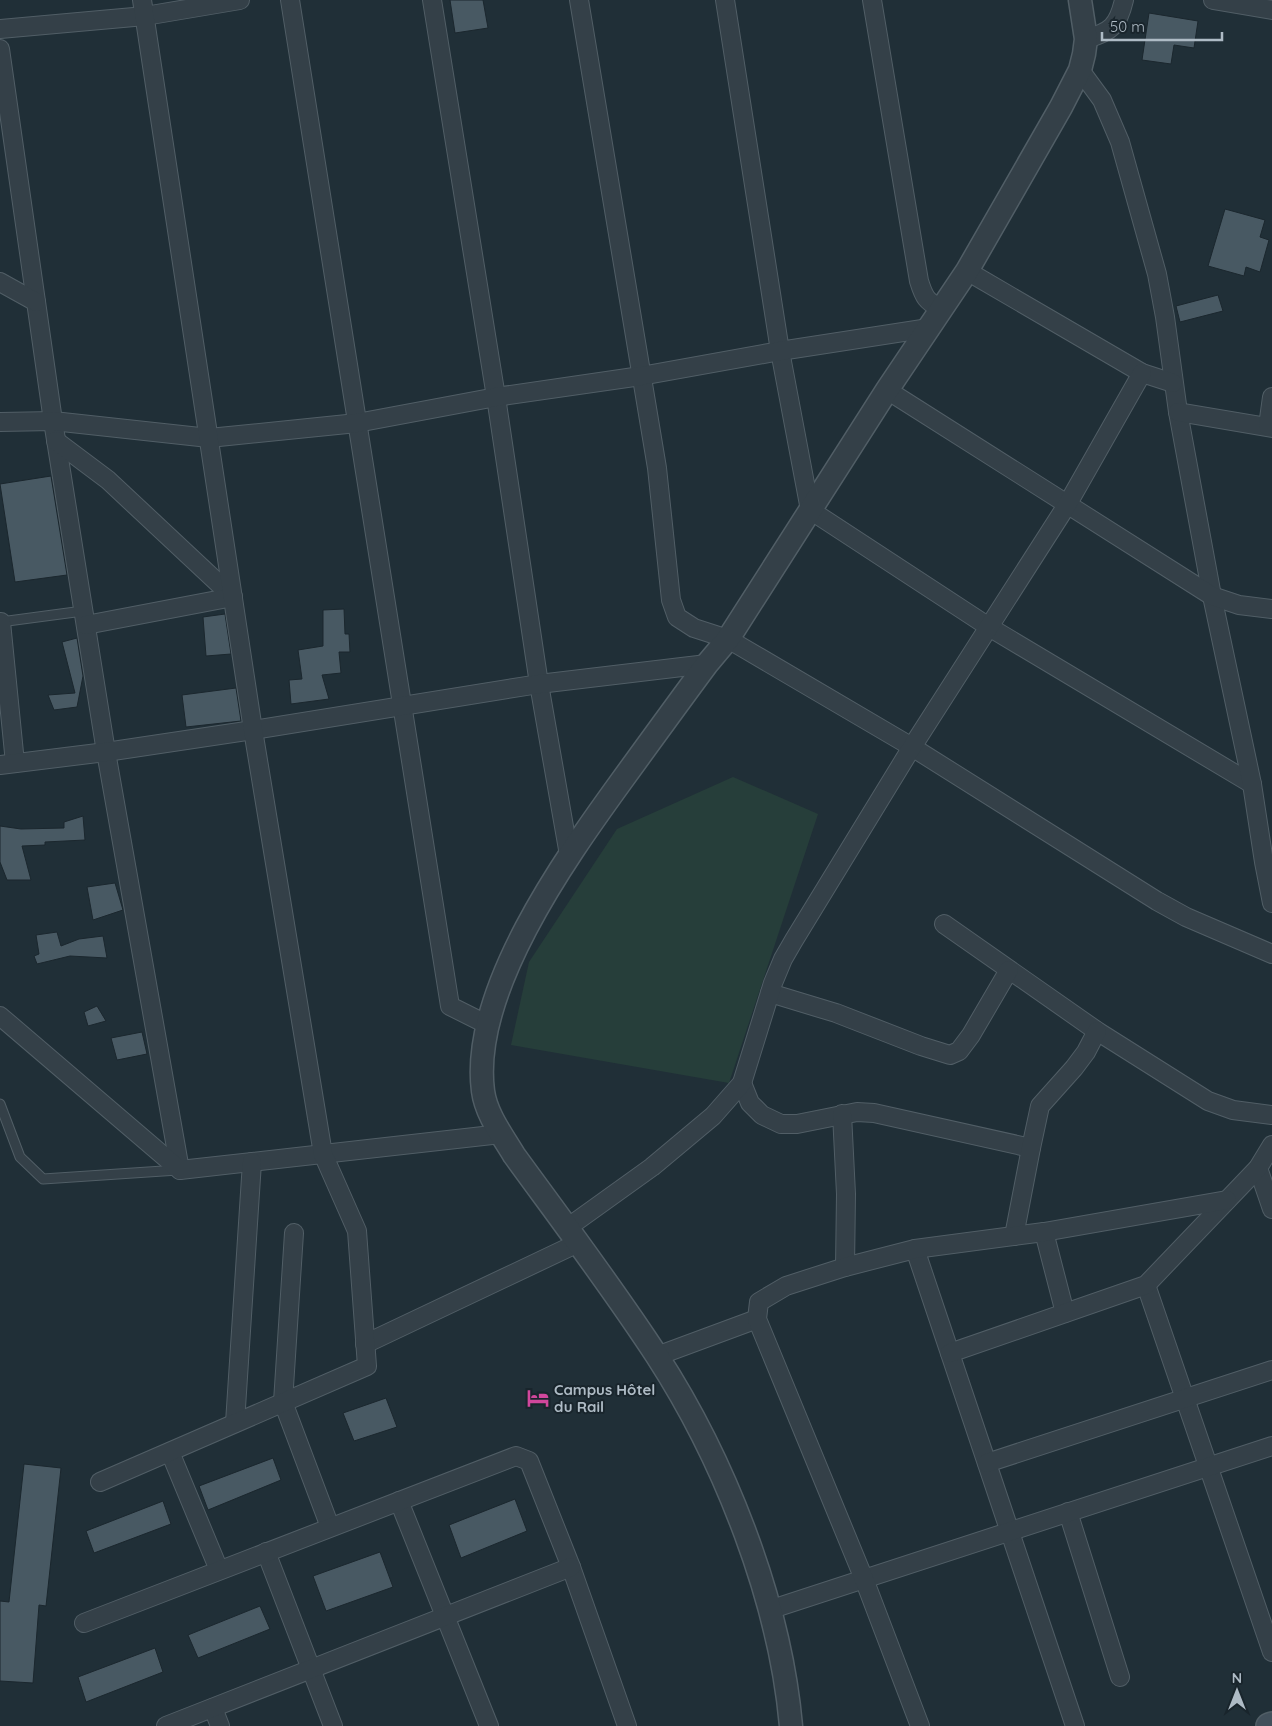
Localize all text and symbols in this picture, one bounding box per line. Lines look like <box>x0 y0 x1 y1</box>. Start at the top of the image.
scale bar <box>1102 10 1222 42</box>
text: 50 m <box>1110 17 1145 36</box>
place label: Campus Hôtel du Rail <box>554 1380 655 1416</box>
hotel icon: Campus Hôtel du Rail <box>525 1385 551 1411</box>
north arrow <box>1212 1666 1262 1716</box>
text: N <box>1232 1669 1242 1687</box>

